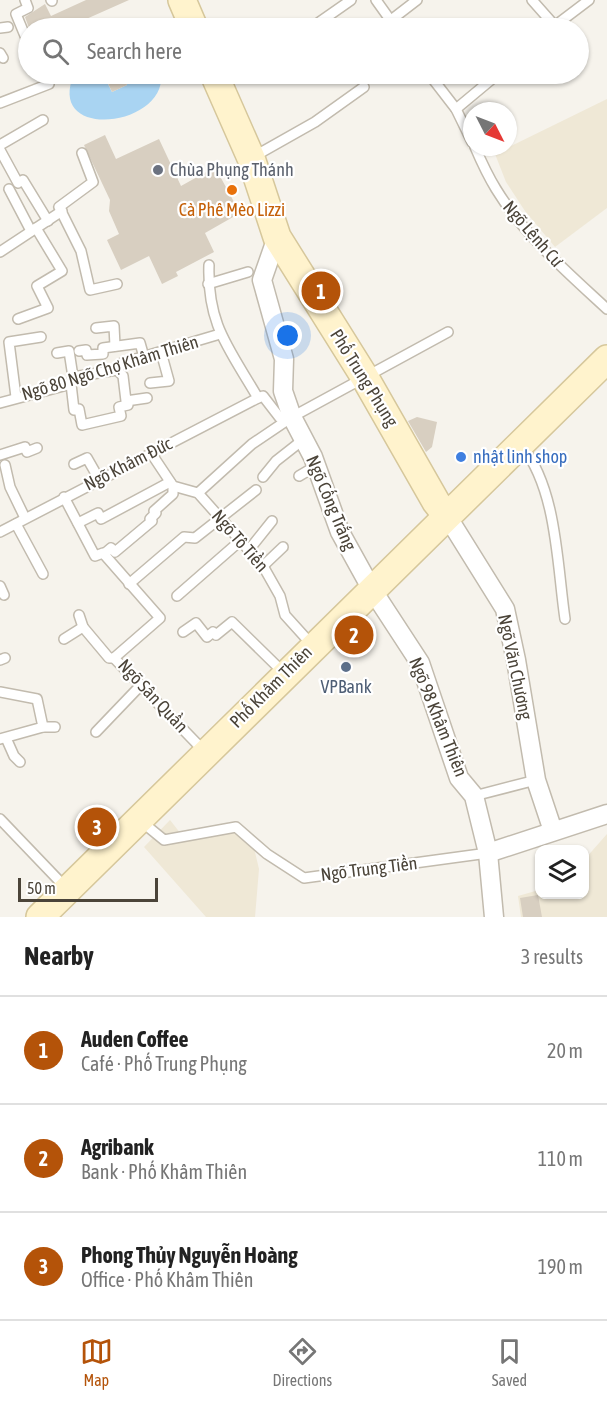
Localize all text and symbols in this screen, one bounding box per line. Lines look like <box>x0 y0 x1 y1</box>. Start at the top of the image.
search box <box>18 18 589 84</box>
icon: search <box>39 35 72 68</box>
text: Search here <box>87 38 182 64</box>
north arrow <box>463 102 517 156</box>
place label: Chùa Phụng Thánh <box>170 159 294 180</box>
marker: Chùa Phụng Thánh <box>151 163 165 177</box>
marker: Cà Phê Mèo Lizzi <box>225 183 239 197</box>
street label: Ngõ Lệnh Cư <box>499 196 568 271</box>
place label: Cà Phê Mèo Lizzi <box>179 199 285 220</box>
pin: 1 <box>302 268 340 314</box>
your location <box>273 321 302 350</box>
street label: Phố Trung Phụng <box>326 325 404 431</box>
street label: Ngõ 80 Ngõ Chợ Khâm Thiên <box>19 331 201 404</box>
street label: Ngõ Khâm Đức <box>80 432 175 495</box>
place label: nhật linh shop <box>473 446 567 467</box>
marker: nhật linh shop <box>454 450 468 464</box>
street label: Ngõ Cống Trắng <box>302 452 362 554</box>
street label: Ngõ Tô Tiền <box>208 505 274 576</box>
pin: 2 <box>334 612 374 658</box>
street label: Ngõ Văn Chương <box>494 612 537 722</box>
street label: Phố Khâm Thiên <box>225 641 316 732</box>
street label: Ngõ Sân Quần <box>114 654 193 737</box>
street label: Ngõ 98 Khâm Thiên <box>405 654 472 780</box>
marker: VPBank <box>339 660 353 674</box>
place label: VPBank <box>320 676 372 697</box>
pin: 3 <box>78 804 116 850</box>
map controls <box>535 845 589 899</box>
button: layers <box>535 845 589 899</box>
street label: Ngõ Trung Tiền <box>319 851 418 885</box>
scale bar <box>18 875 158 902</box>
text: 50 m <box>27 879 56 897</box>
text: Nearby <box>24 941 94 971</box>
text: 3 results <box>521 945 583 968</box>
text: Auden Coffee <box>81 1026 189 1052</box>
text: 1 <box>39 1039 48 1062</box>
text: 20 m <box>547 1039 583 1062</box>
text: Café · Phố Trung Phụng <box>81 1052 247 1075</box>
text: Agribank <box>81 1134 154 1160</box>
text: 2 <box>39 1147 48 1170</box>
text: 110 m <box>538 1147 583 1170</box>
text: Bank · Phố Khâm Thiên <box>81 1160 247 1183</box>
text: Phong Thủy Nguyễn Hoàng <box>81 1242 298 1268</box>
text: 3 <box>39 1255 48 1278</box>
text: 190 m <box>538 1255 583 1278</box>
text: Office · Phố Khâm Thiên <box>81 1268 253 1291</box>
tab: Map <box>80 1335 113 1389</box>
tab: Directions <box>272 1335 332 1389</box>
tab: Saved <box>492 1335 527 1389</box>

